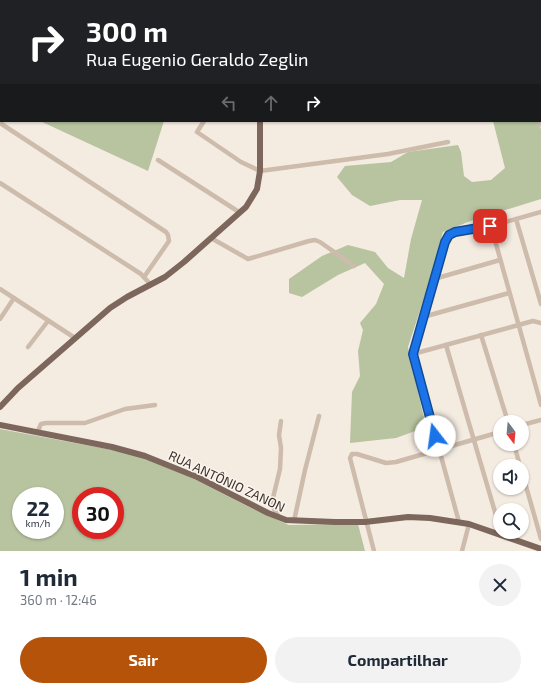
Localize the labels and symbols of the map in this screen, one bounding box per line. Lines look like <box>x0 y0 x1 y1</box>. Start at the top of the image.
pin <box>473 209 507 243</box>
position arrow <box>414 415 456 457</box>
north arrow <box>493 415 529 451</box>
street label: RUA ANTÔNIO ZANON <box>166 447 288 515</box>
speed limit sign: 30 <box>72 487 124 539</box>

